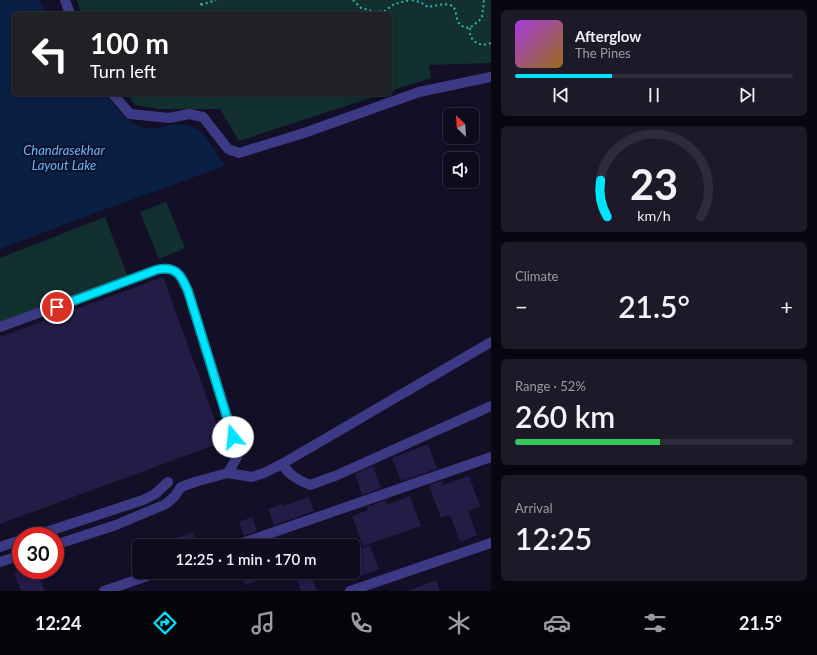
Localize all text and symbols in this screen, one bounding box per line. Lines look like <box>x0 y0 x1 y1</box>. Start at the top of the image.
text: 100 m <box>90 26 169 60</box>
text: Afterglow <box>575 27 641 45</box>
icon: left <box>24 28 76 80</box>
text: The Pines <box>575 45 631 61</box>
text: Turn left <box>90 60 156 82</box>
icon: previous <box>550 84 572 106</box>
icon: pause <box>643 84 665 106</box>
icon: next <box>736 84 758 106</box>
north arrow <box>443 108 479 144</box>
map controls <box>443 108 479 188</box>
water label: Chandrasekhar Layout Lake <box>23 142 105 173</box>
button: sound <box>443 152 479 188</box>
text: 23 <box>630 159 678 209</box>
text: km/h <box>637 207 671 224</box>
text: Climate <box>515 268 558 284</box>
text: 21.5° <box>618 288 690 324</box>
pin <box>40 290 74 324</box>
text: − <box>515 293 528 320</box>
text: + <box>780 293 793 320</box>
icon: arrive <box>46 296 68 318</box>
text: Range · 52% <box>515 378 586 394</box>
text: 260 km <box>515 398 615 434</box>
position arrow <box>212 416 254 458</box>
text: Arrival <box>515 500 552 516</box>
text: 12:25 <box>515 520 592 556</box>
speed limit sign: 30 <box>12 527 64 579</box>
text: 12:25 · 1 min · 170 m <box>176 550 316 568</box>
icon: directions <box>151 609 179 637</box>
icon: music <box>249 609 277 637</box>
icon: phone <box>347 609 375 637</box>
icon: climate <box>445 609 473 637</box>
icon: car <box>543 609 571 637</box>
icon: filters <box>641 609 669 637</box>
text: 12:24 <box>35 612 81 634</box>
text: 21.5° <box>739 612 782 634</box>

